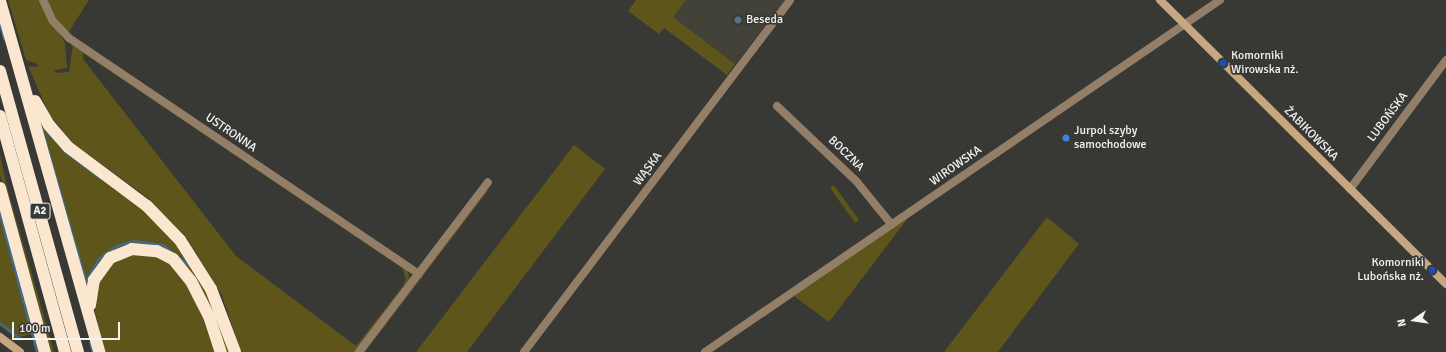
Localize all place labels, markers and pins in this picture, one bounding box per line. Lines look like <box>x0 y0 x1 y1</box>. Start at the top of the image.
place label: Beseda <box>746 13 783 27</box>
marker: Beseda <box>733 15 743 25</box>
place label: Komorniki Wirowska nż. <box>1231 49 1298 77</box>
marker: Komorniki Wirowska nż. <box>1218 58 1228 68</box>
place label: Jurpol szyby samochodowe <box>1074 124 1147 152</box>
marker: Jurpol szyby samochodowe <box>1061 133 1071 143</box>
place label: Komorniki Lubońska nż. <box>1357 256 1424 284</box>
marker: Komorniki Lubońska nż. <box>1427 265 1437 275</box>

